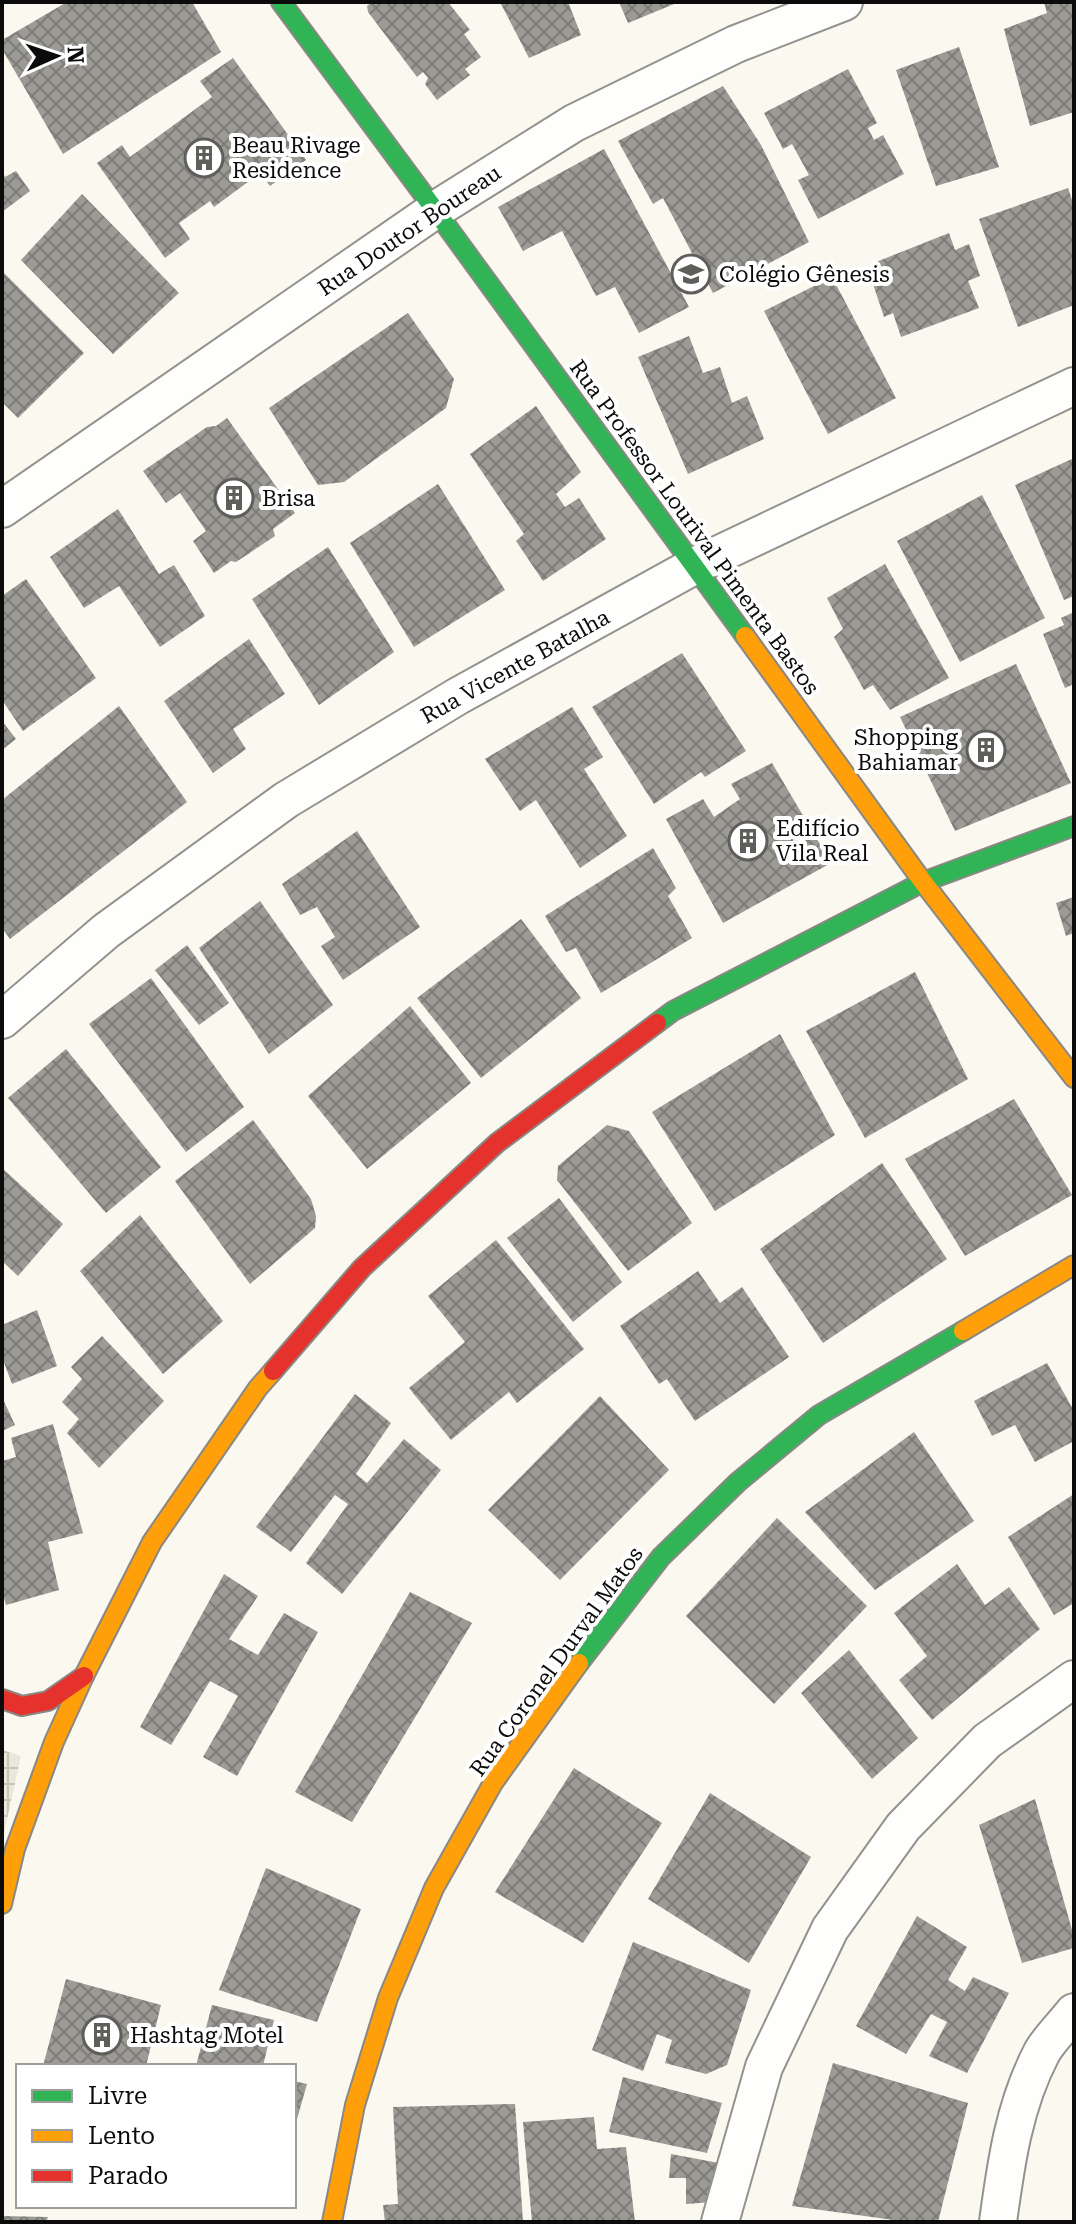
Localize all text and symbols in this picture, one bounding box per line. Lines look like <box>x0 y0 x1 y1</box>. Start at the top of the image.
north arrow <box>16 16 96 96</box>
text: N <box>63 46 88 64</box>
place label: Beau Rivage Residence <box>232 133 360 183</box>
building icon: Beau Rivage Residence <box>183 137 225 179</box>
street label: Rua Doutor Boureau <box>313 160 506 301</box>
school or university icon: Colégio Gênesis <box>670 253 712 295</box>
place label: Colégio Gênesis <box>719 262 890 287</box>
street label: Rua Professor Lourival Pimenta Bastos <box>565 355 824 699</box>
building icon: Brisa <box>213 477 255 519</box>
place label: Brisa <box>262 486 315 511</box>
street label: Rua Vicente Batalha <box>416 604 614 729</box>
place label: Shopping Bahiamar <box>854 725 958 775</box>
building icon: Shopping Bahiamar <box>965 729 1007 771</box>
place label: Edifício Vila Real <box>776 816 869 866</box>
building icon: Edifício Vila Real <box>727 820 769 862</box>
street label: Rua Coronel Durval Matos <box>465 1542 648 1781</box>
building icon: Hashtag Motel <box>81 2014 123 2056</box>
place label: Hashtag Motel <box>130 2023 284 2048</box>
legend <box>16 2064 296 2208</box>
text: Livre <box>88 2082 147 2110</box>
text: Lento <box>88 2122 155 2150</box>
text: Parado <box>88 2162 168 2190</box>

